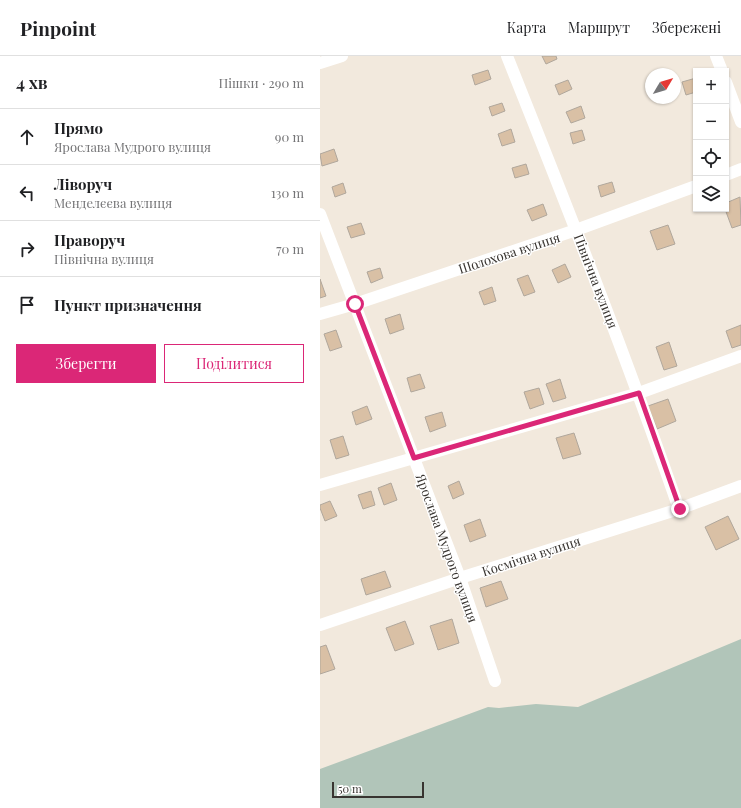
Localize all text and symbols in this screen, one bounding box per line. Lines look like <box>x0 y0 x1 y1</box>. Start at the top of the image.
text: Pinpoint <box>20 15 96 41</box>
text: Карта <box>507 18 546 37</box>
text: Маршрут <box>568 18 630 37</box>
text: Збережені <box>652 18 721 37</box>
north arrow <box>645 68 681 104</box>
map controls <box>693 68 729 212</box>
button: + <box>693 68 729 104</box>
text: 4 хв <box>16 71 48 93</box>
text: Пішки · 290 m <box>218 74 304 91</box>
button: − <box>693 104 729 140</box>
text: Прямо <box>54 118 103 138</box>
icon: ahead <box>16 126 38 148</box>
text: 90 m <box>275 128 304 145</box>
text: Ярослава Мудрого вулиця <box>54 138 211 155</box>
button: locate <box>693 140 729 176</box>
text: Ліворуч <box>54 174 112 194</box>
button: layers <box>693 176 729 212</box>
icon: left <box>16 182 38 204</box>
text: 130 m <box>271 184 304 201</box>
text: Менделєєва вулиця <box>54 194 172 211</box>
street label: Шолохова вулиця <box>456 228 562 277</box>
text: Праворуч <box>54 230 125 250</box>
street label: Північна вулиця <box>571 231 622 331</box>
icon: right <box>16 238 38 260</box>
text: 70 m <box>276 240 304 257</box>
text: Північна вулиця <box>54 250 154 267</box>
icon: arrive <box>16 294 38 316</box>
text: Пункт призначення <box>54 295 202 315</box>
route start <box>346 295 364 313</box>
button: Зберегти <box>16 344 156 383</box>
button: Поділитися <box>164 344 304 383</box>
street label: Ярослава Мудрого вулиця <box>412 470 482 624</box>
route end <box>671 500 689 518</box>
street label: Космічна вулиця <box>479 532 582 579</box>
scale bar <box>332 780 424 799</box>
text: 50 m <box>338 781 362 796</box>

